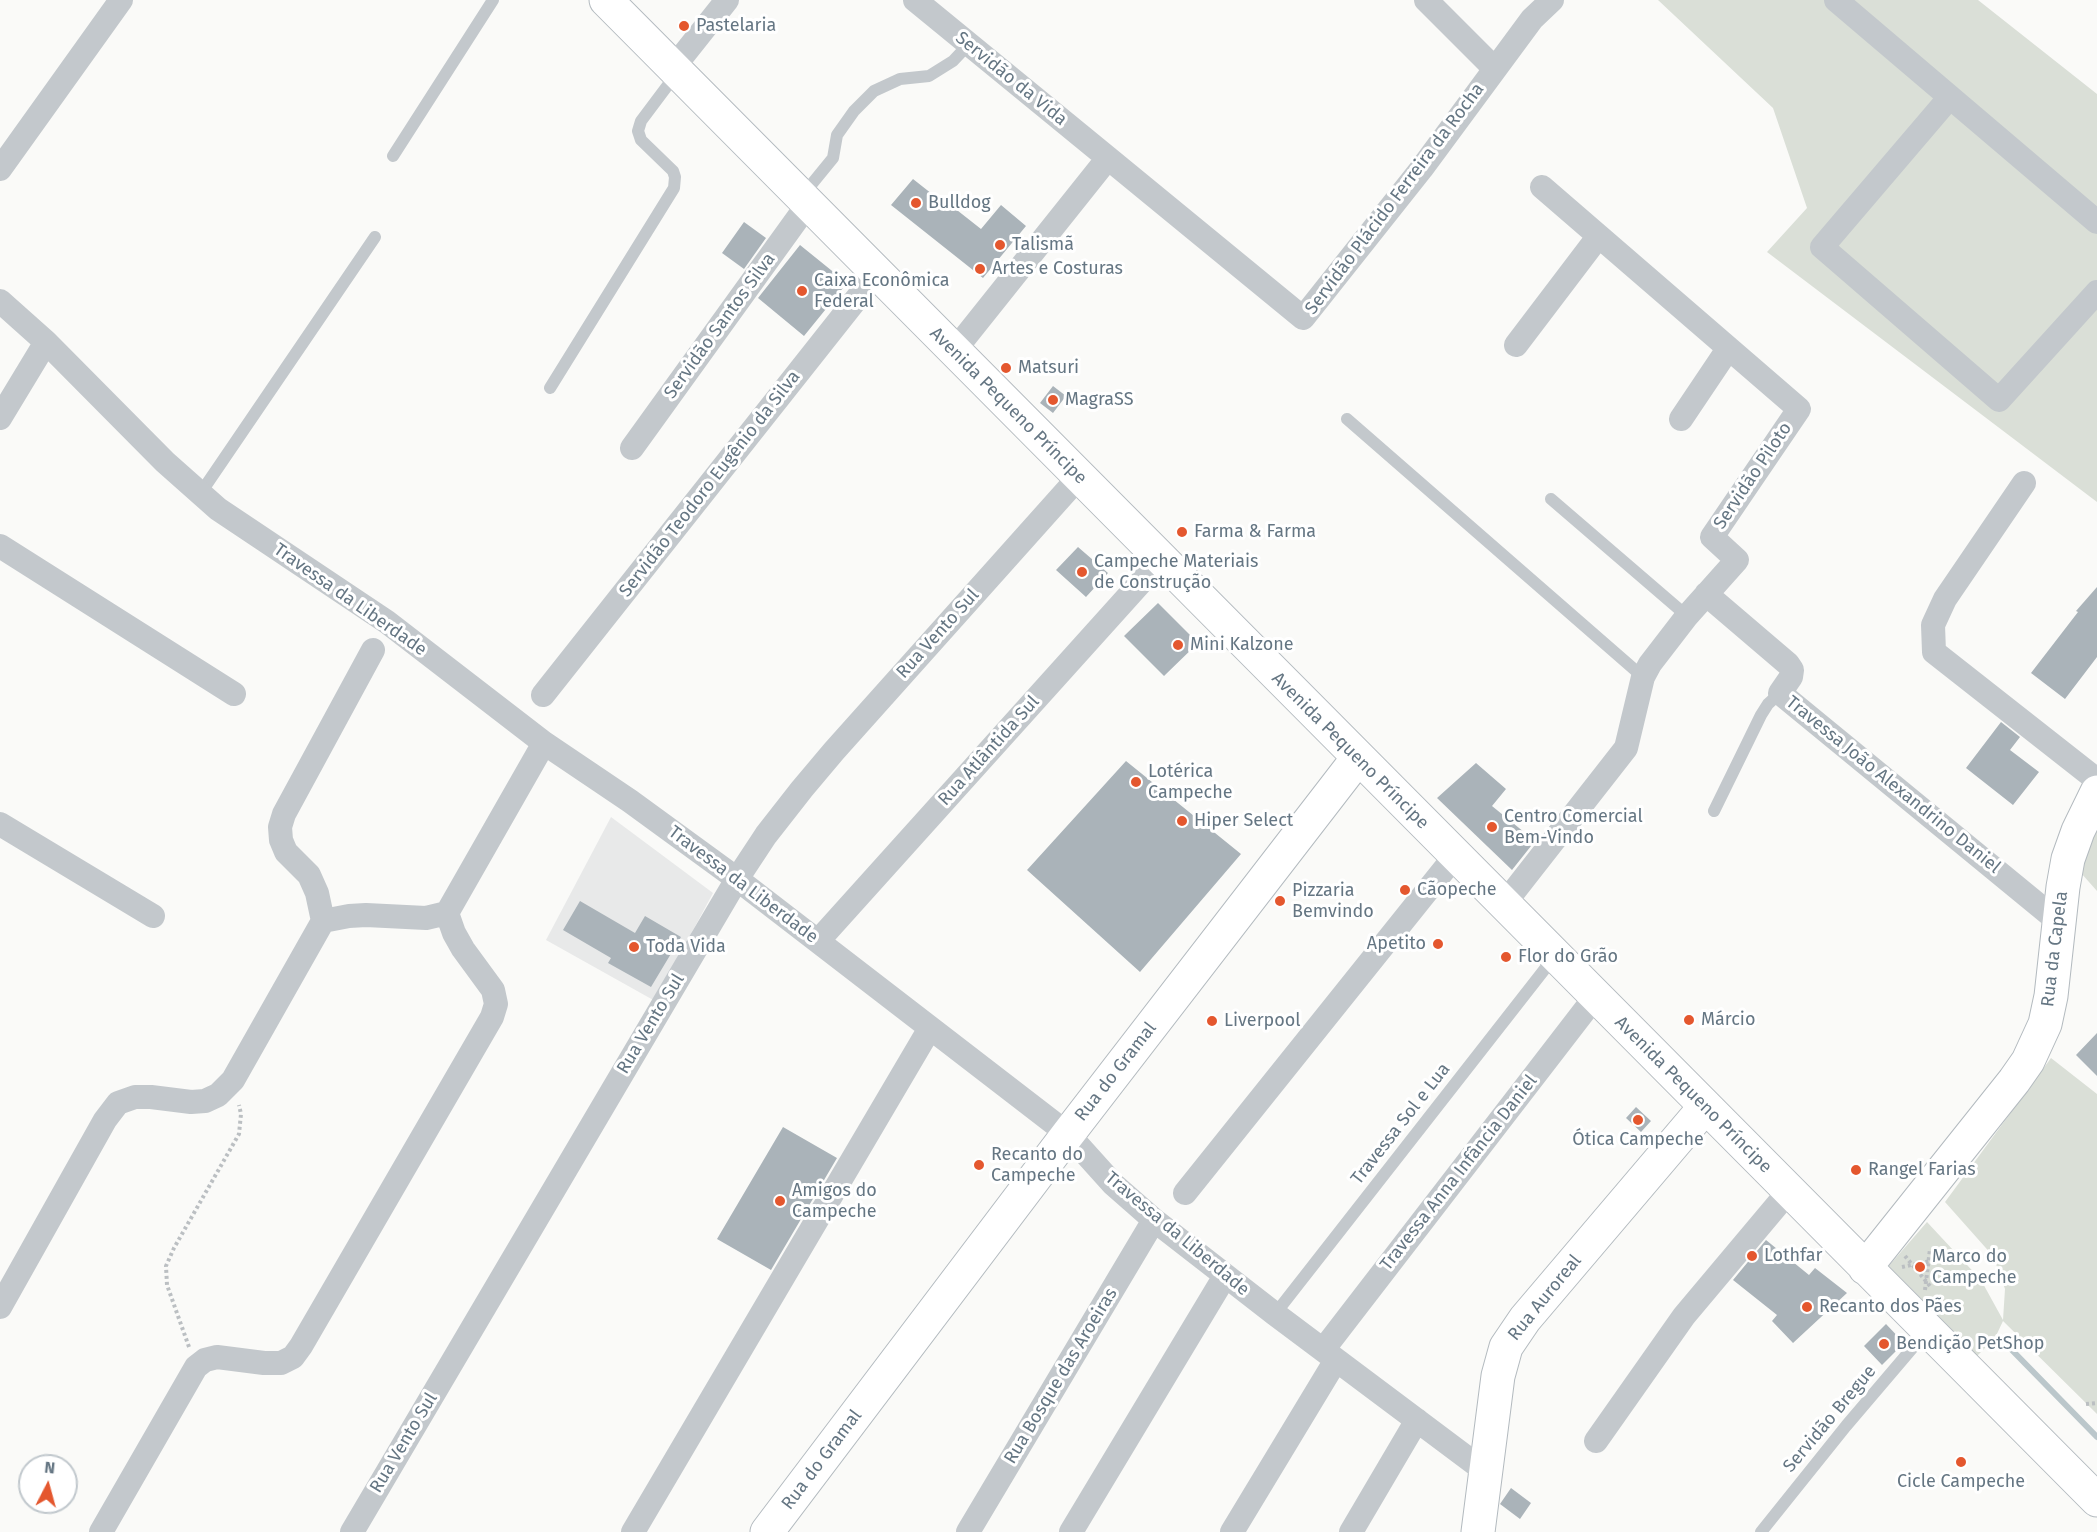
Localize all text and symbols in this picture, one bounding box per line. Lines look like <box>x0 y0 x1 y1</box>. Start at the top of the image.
place label: Pastelaria <box>696 15 776 37</box>
marker: Pastelaria <box>677 19 691 33</box>
street label: Servidão da Vida <box>951 27 1071 131</box>
street label: Servidão Plácido Ferreira da Rocha <box>1301 79 1489 319</box>
place label: Bulldog <box>928 192 991 214</box>
marker: Bulldog <box>909 196 923 210</box>
place label: Talismã <box>1012 234 1074 256</box>
marker: Talismã <box>993 238 1007 252</box>
street label: Servidão Santos Silva <box>660 249 780 403</box>
place label: Artes e Costuras <box>992 258 1123 280</box>
marker: Artes e Costuras <box>973 262 987 276</box>
place label: Caixa Econômica Federal <box>814 270 950 312</box>
marker: Caixa Econômica Federal <box>795 284 809 298</box>
street label: Avenida Pequeno Príncipe <box>925 323 1091 489</box>
place label: Matsuri <box>1018 357 1079 379</box>
marker: Matsuri <box>999 361 1013 375</box>
street label: Servidão Teodoro Eugênio da Silva <box>615 367 805 601</box>
place label: MagraSS <box>1065 389 1133 411</box>
marker: MagraSS <box>1046 393 1060 407</box>
street label: Servidão Piloto <box>1709 418 1797 534</box>
place label: Farma & Farma <box>1194 521 1316 543</box>
marker: Farma & Farma <box>1175 525 1189 539</box>
street label: Travessa da Liberdade <box>269 539 431 661</box>
place label: Campeche Materiais de Construção <box>1094 551 1258 594</box>
marker: Campeche Materiais de Construção <box>1075 565 1089 579</box>
street label: Rua Vento Sul <box>892 585 984 683</box>
place label: Mini Kalzone <box>1190 634 1294 656</box>
marker: Mini Kalzone <box>1171 638 1185 652</box>
street label: Avenida Pequeno Príncipe <box>1267 668 1433 834</box>
street label: Rua Atlântida Sul <box>934 692 1044 810</box>
street label: Travessa João Alexandrino Daniel <box>1781 692 2005 878</box>
place label: Lotérica Campeche <box>1148 761 1233 804</box>
marker: Lotérica Campeche <box>1129 775 1143 789</box>
place label: Centro Comercial Bem-Vindo <box>1504 806 1643 848</box>
place label: Hiper Select <box>1194 810 1293 832</box>
marker: Hiper Select <box>1175 814 1189 828</box>
marker: Centro Comercial Bem-Vindo <box>1485 820 1499 834</box>
street label: Travessa da Liberdade <box>664 822 822 948</box>
place label: Cãopeche <box>1417 879 1497 901</box>
place label: Pizzaria Bemvindo <box>1292 880 1374 922</box>
marker: Cãopeche <box>1398 883 1412 897</box>
street label: Rua da Capela <box>2037 890 2073 1008</box>
marker: Pizzaria Bemvindo <box>1273 894 1287 908</box>
place label: Apetito <box>1367 933 1426 955</box>
place label: Toda Vida <box>646 936 726 958</box>
marker: Apetito <box>1431 937 1445 951</box>
marker: Toda Vida <box>627 940 641 954</box>
place label: Flor do Grão <box>1518 946 1618 968</box>
marker: Flor do Grão <box>1499 950 1513 964</box>
street label: Rua Vento Sul <box>613 970 689 1078</box>
place label: Márcio <box>1701 1009 1755 1031</box>
place label: Liverpool <box>1224 1010 1301 1032</box>
street label: Avenida Pequeno Príncipe <box>1610 1012 1776 1178</box>
marker: Márcio <box>1682 1013 1696 1027</box>
marker: Liverpool <box>1205 1014 1219 1028</box>
street label: Rua do Gramal <box>1071 1018 1161 1126</box>
street label: Travessa Sol e Lua <box>1347 1059 1455 1189</box>
street label: Travessa Anna Infância Daniel <box>1376 1071 1542 1275</box>
marker: Ótica Campeche <box>1631 1113 1645 1127</box>
place label: Ótica Campeche <box>1572 1129 1704 1151</box>
place label: Recanto do Campeche <box>991 1144 1083 1186</box>
marker: Recanto do Campeche <box>972 1158 986 1172</box>
place label: Rangel Farias <box>1868 1159 1976 1181</box>
marker: Rangel Farias <box>1849 1163 1863 1177</box>
street label: Travessa da Liberdade <box>1100 1167 1254 1301</box>
place label: Amigos do Campeche <box>792 1180 877 1222</box>
marker: Amigos do Campeche <box>773 1194 787 1208</box>
place label: Lothfar <box>1764 1245 1822 1267</box>
place label: Marco do Campeche <box>1932 1246 2017 1288</box>
marker: Lothfar <box>1745 1249 1759 1263</box>
street label: Rua Auroreal <box>1504 1251 1586 1345</box>
marker: Marco do Campeche <box>1913 1260 1927 1274</box>
street label: Rua Bosque das Aroeiras <box>1000 1284 1122 1468</box>
place label: Recanto dos Pães <box>1819 1296 1962 1318</box>
marker: Recanto dos Pães <box>1800 1300 1814 1314</box>
place label: Bendição PetShop <box>1896 1333 2044 1355</box>
marker: Bendição PetShop <box>1877 1337 1891 1351</box>
street label: Servidão Bregue <box>1779 1361 1881 1477</box>
street label: Rua Vento Sul <box>366 1389 442 1497</box>
street label: Rua do Gramal <box>777 1406 867 1514</box>
north arrow <box>18 1454 78 1514</box>
marker: Cicle Campeche <box>1954 1455 1968 1469</box>
text: N <box>43 1458 56 1478</box>
place label: Cicle Campeche <box>1897 1471 2025 1493</box>

